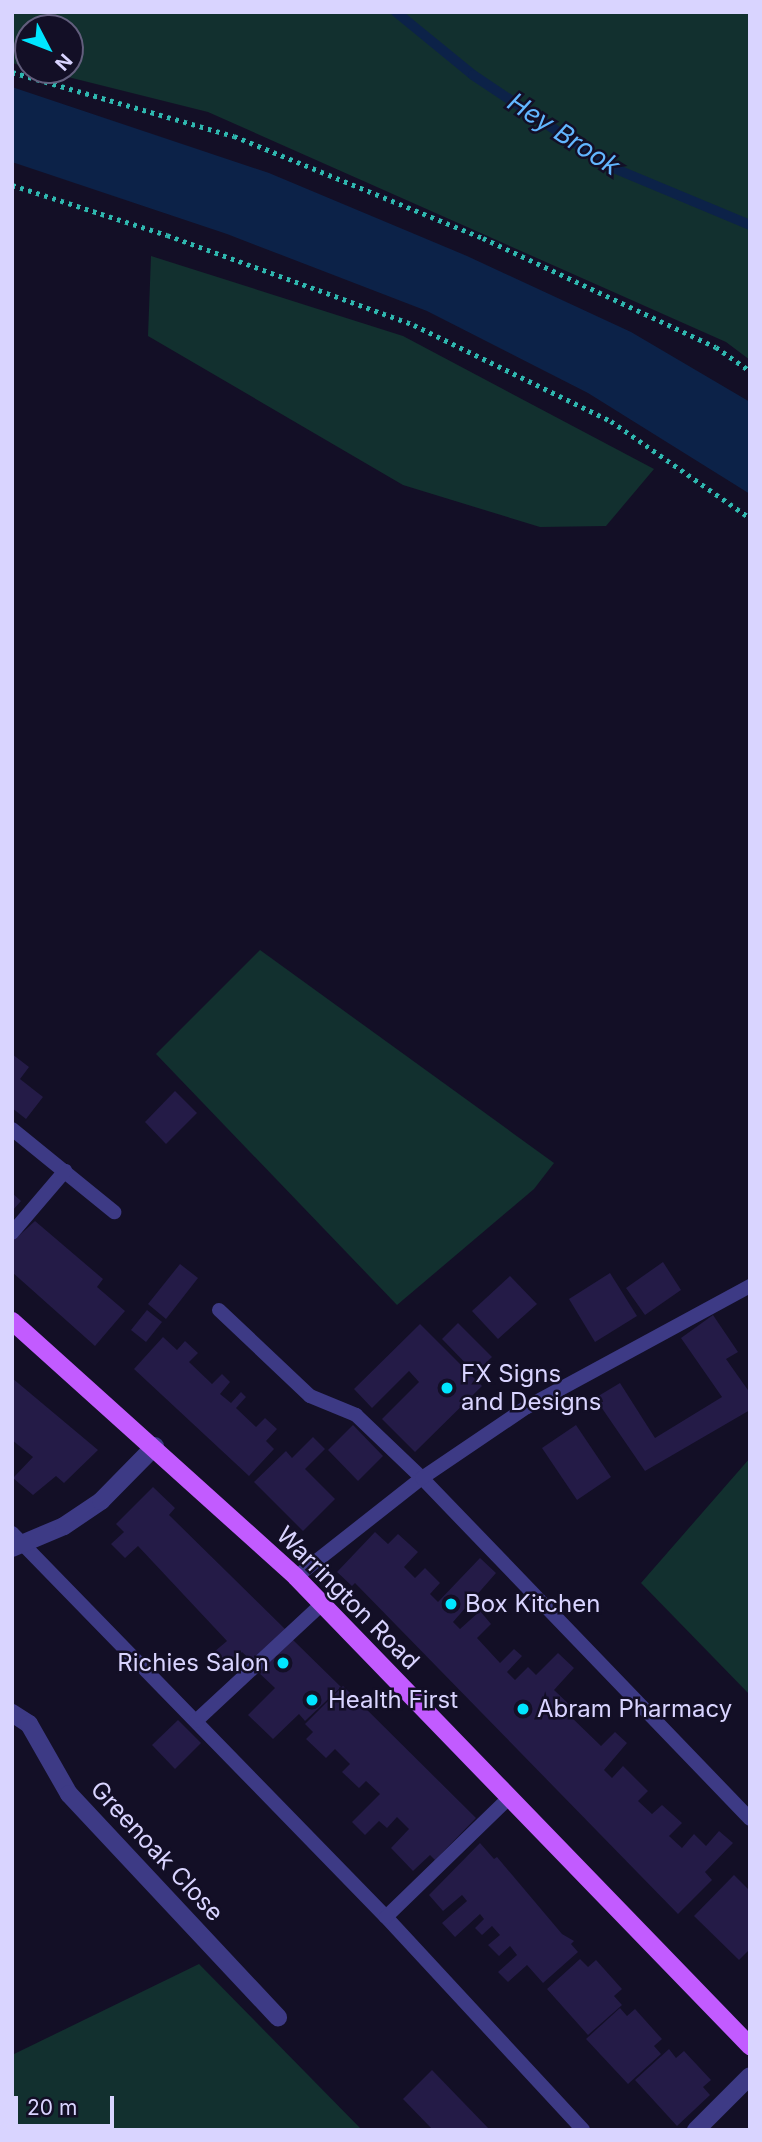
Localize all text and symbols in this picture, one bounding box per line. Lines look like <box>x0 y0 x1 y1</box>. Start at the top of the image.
north arrow <box>14 14 84 84</box>
text: N <box>50 49 77 75</box>
water label: Hey Brook <box>502 86 626 182</box>
place label: FX Signs and Designs <box>461 1360 601 1416</box>
marker: FX Signs and Designs <box>439 1380 455 1396</box>
street label: Warrington Road <box>271 1521 425 1675</box>
place label: Box Kitchen <box>465 1590 600 1618</box>
marker: Box Kitchen <box>443 1596 459 1612</box>
place label: Richies Salon <box>117 1649 269 1677</box>
marker: Richies Salon <box>275 1655 291 1671</box>
place label: Health First <box>328 1686 458 1714</box>
marker: Health First <box>302 1690 322 1710</box>
place label: Abram Pharmacy <box>537 1695 732 1723</box>
marker: Abram Pharmacy <box>515 1701 531 1717</box>
street label: Greenoak Close <box>85 1775 229 1927</box>
scale bar <box>18 2082 117 2126</box>
text: 20 m <box>27 2095 77 2120</box>

